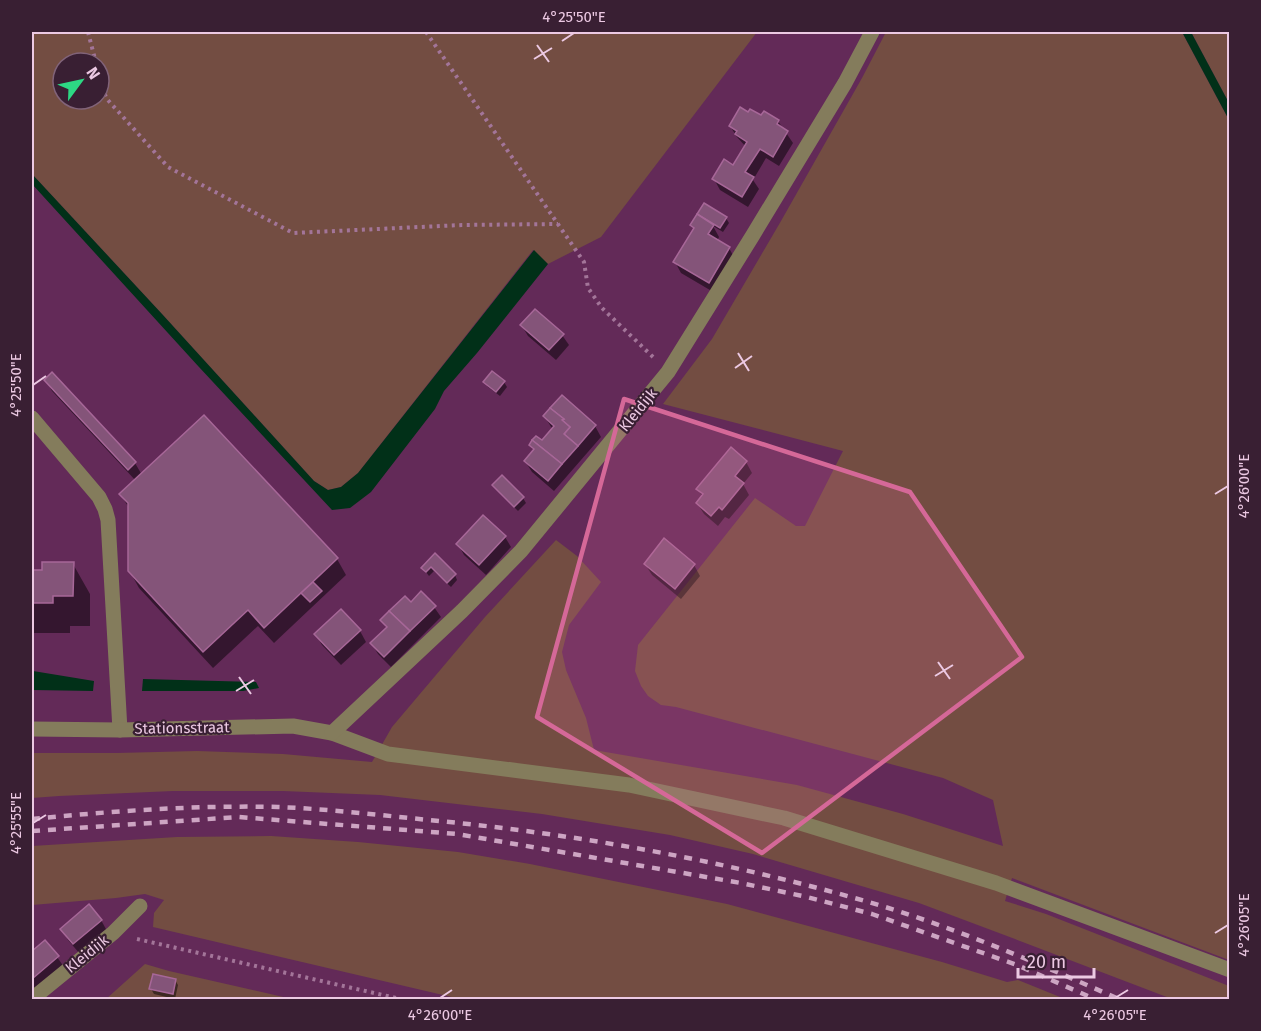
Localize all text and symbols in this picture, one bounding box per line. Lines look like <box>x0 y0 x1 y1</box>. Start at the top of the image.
text: 4°25'50"E <box>542 8 606 26</box>
north arrow <box>51 51 111 111</box>
text: N <box>82 63 104 83</box>
text: 4°25'50"E <box>7 353 25 417</box>
street label: Kleidijk <box>615 384 661 435</box>
text: 4°26'00"E <box>1235 454 1253 518</box>
street label: Stationsstraat <box>134 718 230 738</box>
text: 4°25'55"E <box>7 792 25 854</box>
text: 4°26'05"E <box>1235 893 1253 957</box>
street label: Kleidijk <box>62 931 113 977</box>
scale bar <box>1018 941 1094 979</box>
text: 20 m <box>1027 951 1066 973</box>
text: 4°26'00"E <box>408 1006 472 1024</box>
text: 4°26'05"E <box>1083 1006 1147 1024</box>

